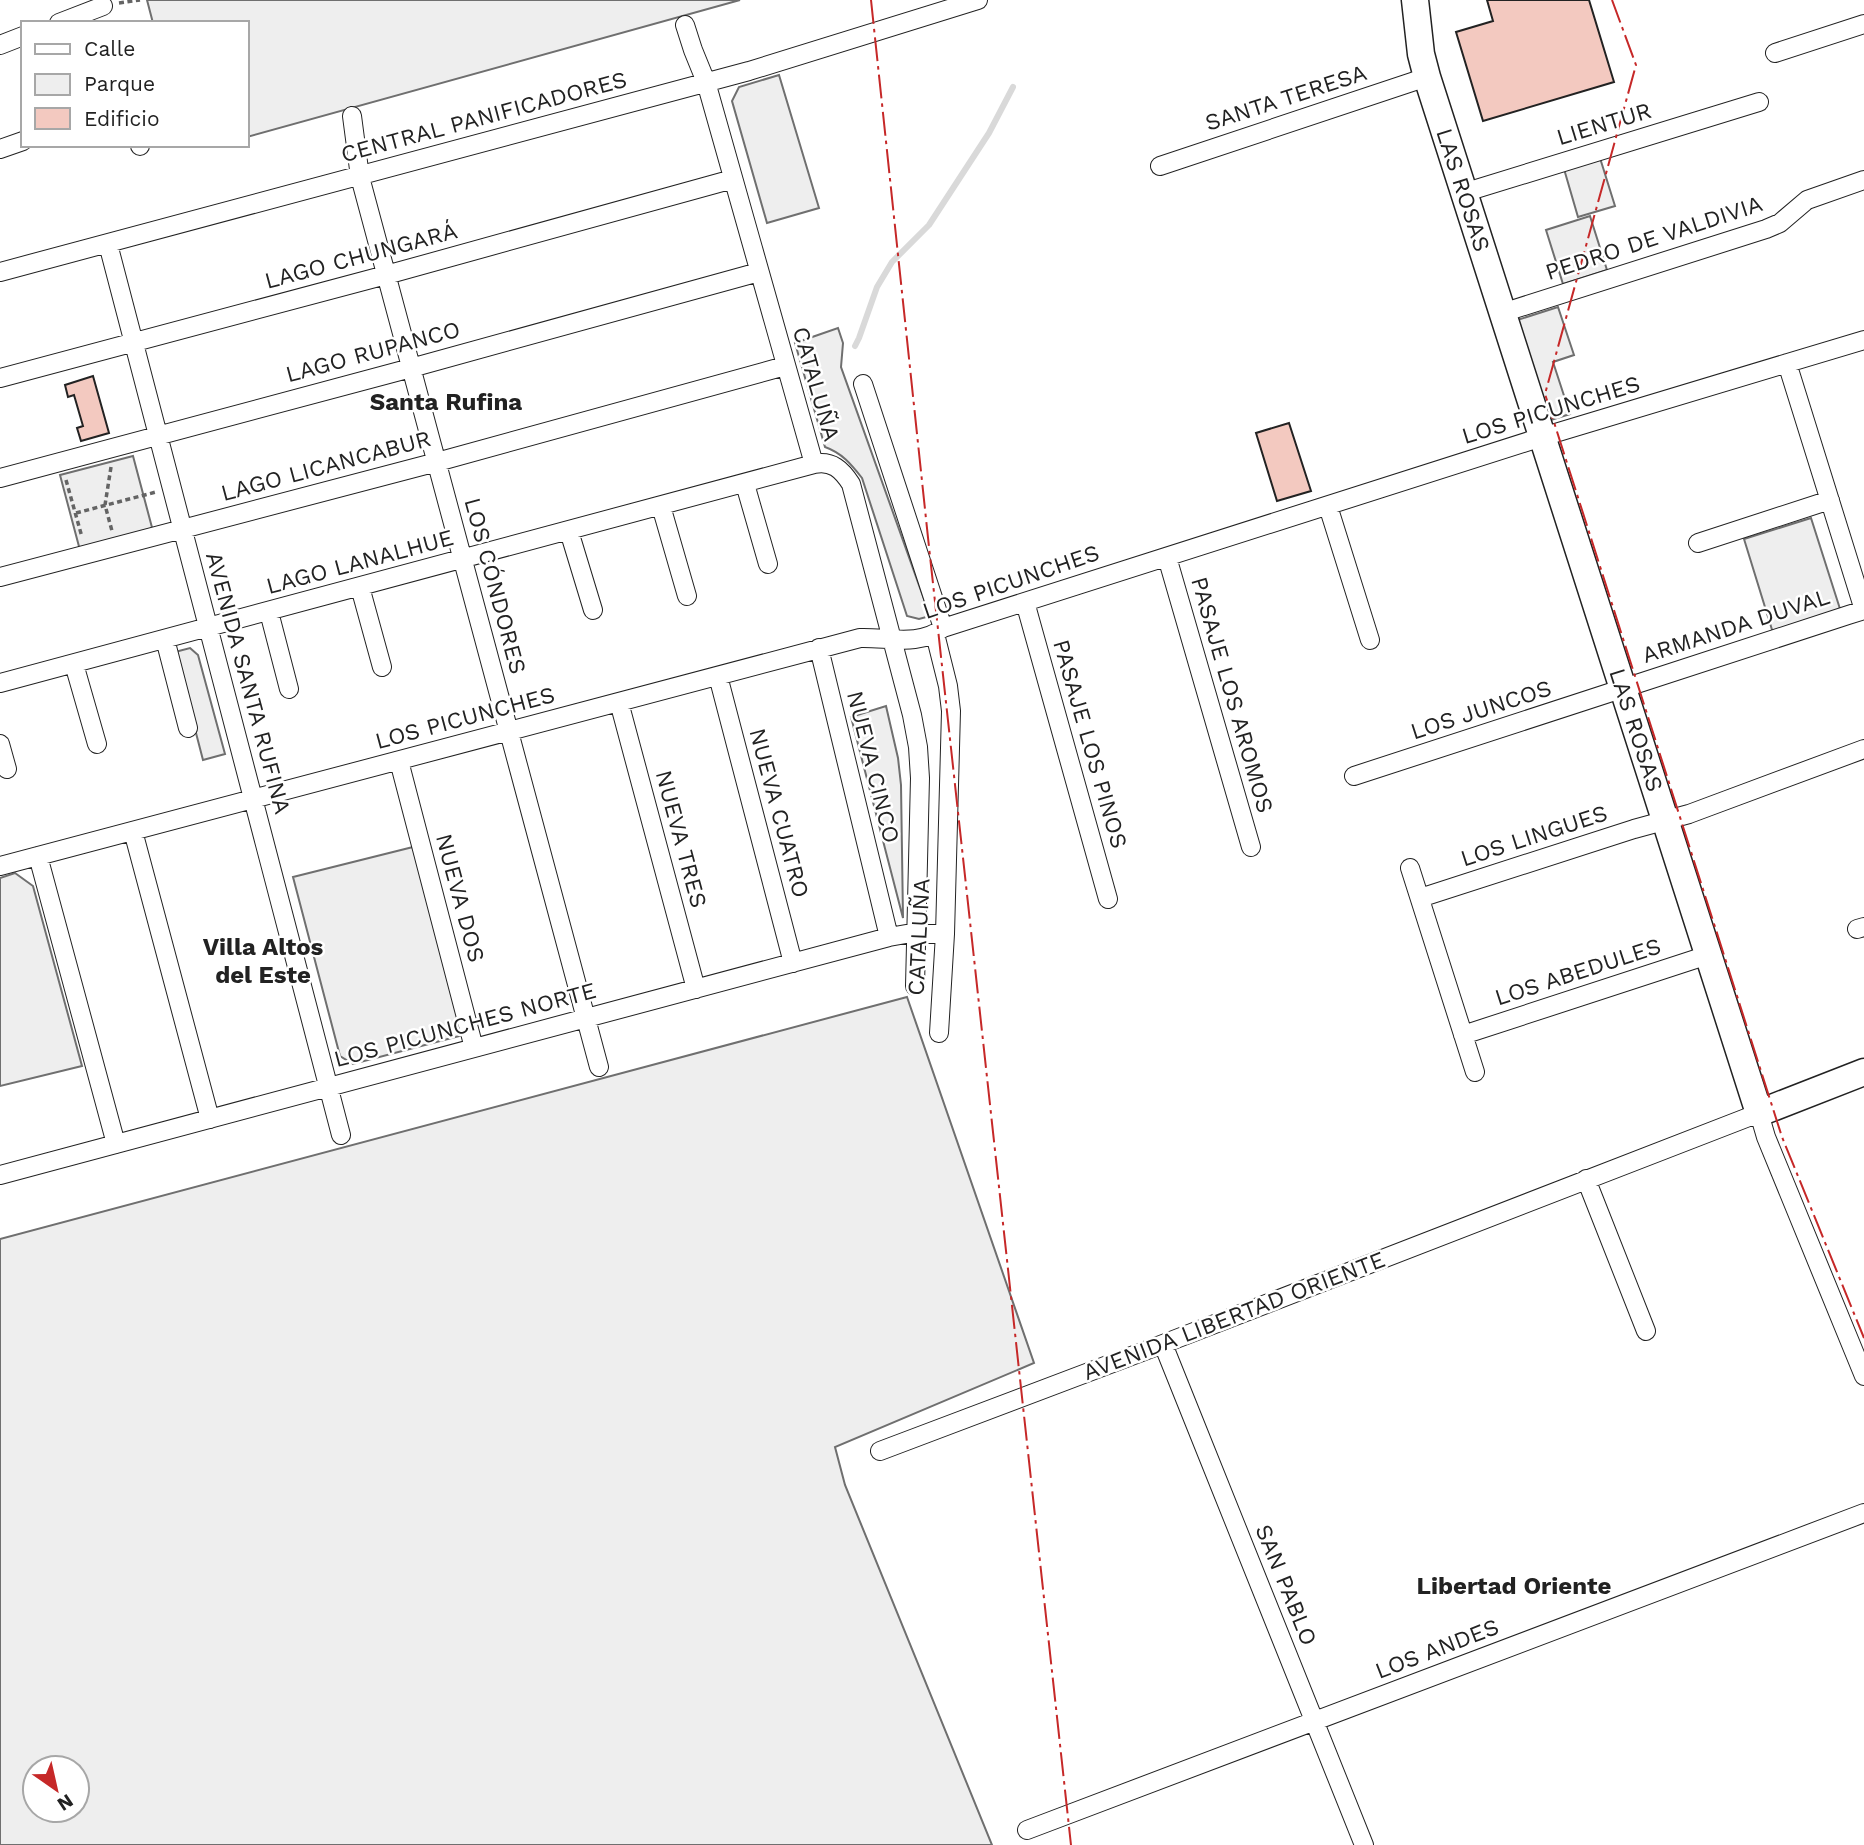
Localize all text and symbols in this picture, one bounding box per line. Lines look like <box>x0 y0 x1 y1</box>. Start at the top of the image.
legend <box>21 21 248 147</box>
text: Calle <box>84 36 135 61</box>
street label: SANTA TERESA <box>1202 59 1370 137</box>
street label: CENTRAL PANIFICADORES <box>338 66 630 168</box>
text: Parque <box>84 71 155 96</box>
street label: LIENTUR <box>1553 97 1655 151</box>
text: Edificio <box>84 106 160 131</box>
street label: LAS ROSAS <box>1430 125 1496 255</box>
street label: PEDRO DE VALDIVIA <box>1542 190 1766 286</box>
street label: LAGO CHUNGARÁ <box>262 217 460 295</box>
street label: LAGO RUPANCO <box>283 316 463 388</box>
street label: CATALUÑA <box>787 324 845 444</box>
street label: LOS PICUNCHES <box>1459 370 1643 450</box>
district label: Santa Rufina <box>370 388 522 416</box>
street label: LAGO LICANCABUR <box>218 425 434 507</box>
street label: LOS CÓNDORES <box>458 495 532 677</box>
street label: LAGO LANALHUE <box>263 524 457 600</box>
street label: LOS PICUNCHES <box>919 539 1103 625</box>
street label: AVENIDA SANTA RUFINA <box>200 549 296 817</box>
street label: PASAJE LOS AROMOS <box>1185 574 1279 816</box>
street label: ARMANDA DUVAL <box>1639 583 1833 669</box>
street label: PASAJE LOS PINOS <box>1047 637 1133 851</box>
street label: LAS ROSAS <box>1603 665 1669 795</box>
street label: LOS JUNCOS <box>1407 675 1555 745</box>
street label: LOS PICUNCHES <box>372 681 558 755</box>
street label: NUEVA CINCO <box>841 688 905 846</box>
street label: NUEVA CUATRO <box>743 725 815 901</box>
street label: NUEVA TRES <box>650 767 712 911</box>
street label: LOS LINGUES <box>1457 800 1611 872</box>
street label: NUEVA DOS <box>430 831 490 965</box>
street label: CATALUÑA <box>902 878 936 996</box>
street label: LOS ABEDULES <box>1492 932 1664 1012</box>
district label: Villa Altos del Este <box>203 933 324 989</box>
street label: LOS PICUNCHES NORTE <box>331 977 599 1073</box>
street label: AVENIDA LIBERTAD ORIENTE <box>1079 1246 1389 1386</box>
street label: SAN PABLO <box>1250 1521 1322 1649</box>
district label: Libertad Oriente <box>1417 1572 1612 1600</box>
street label: LOS ANDES <box>1371 1613 1503 1685</box>
north arrow <box>21 1754 91 1824</box>
text: N <box>53 1789 77 1816</box>

